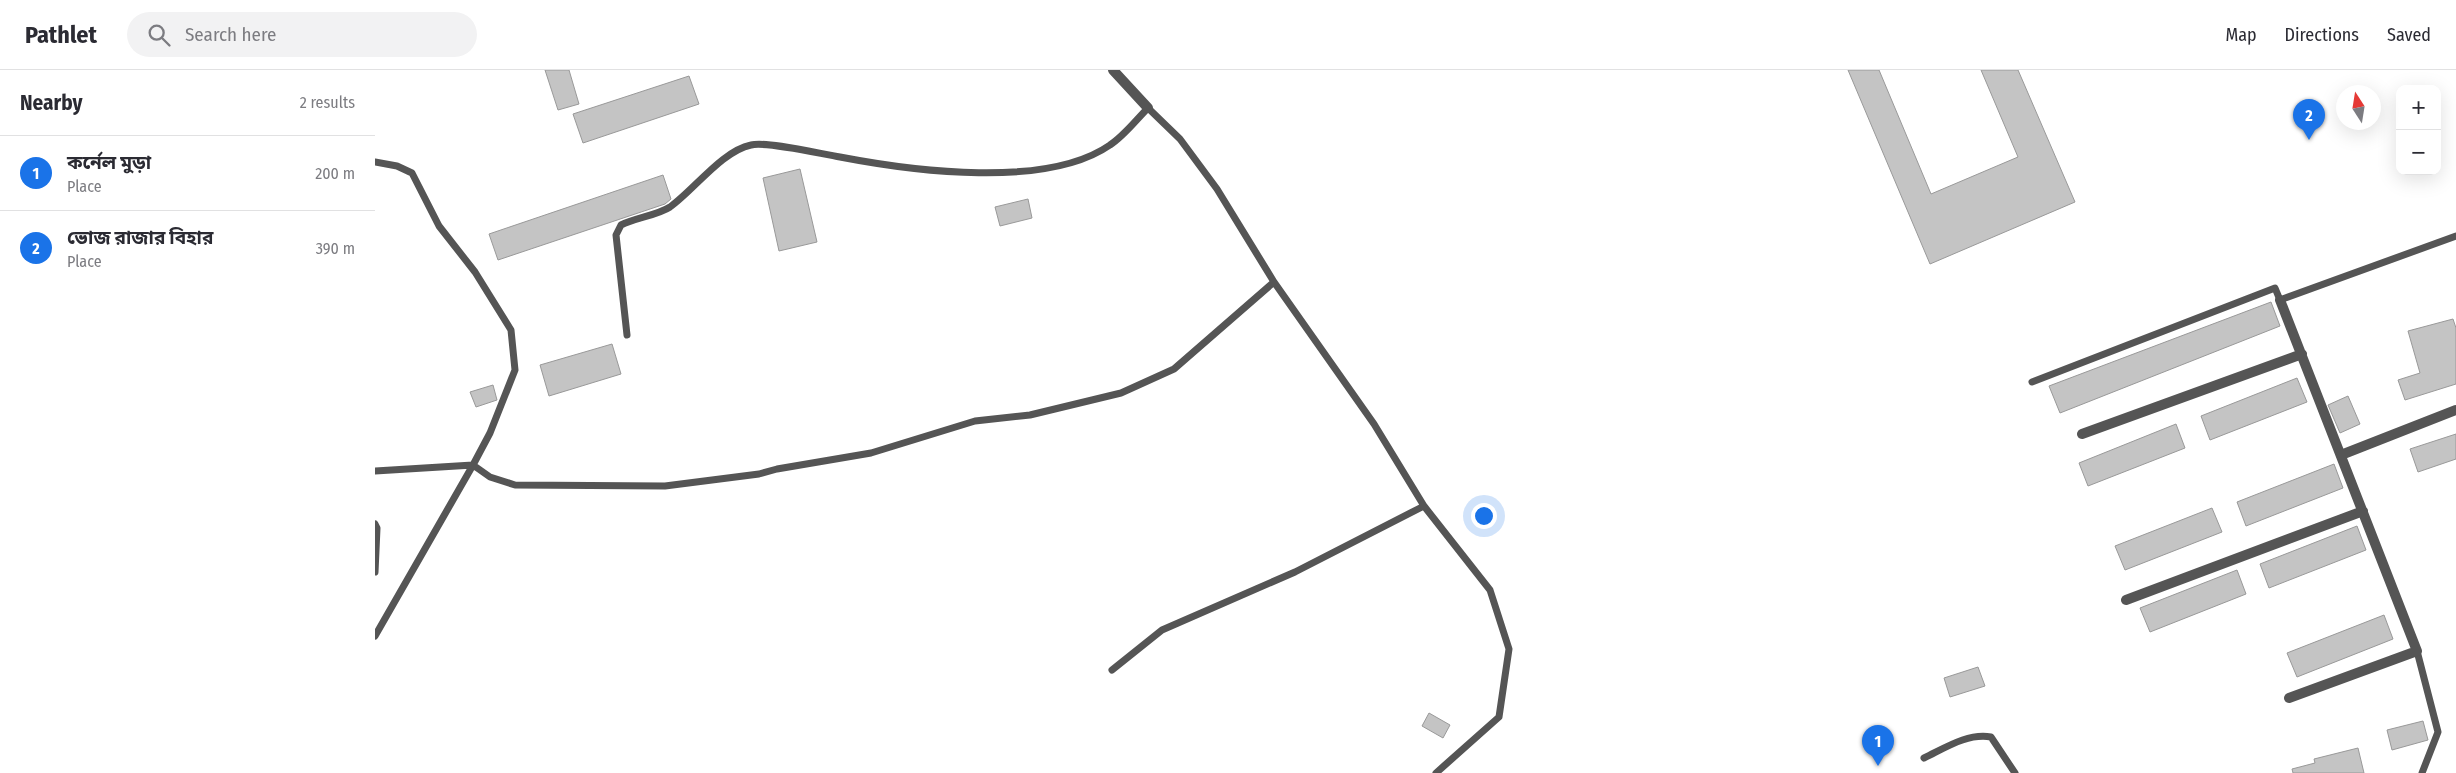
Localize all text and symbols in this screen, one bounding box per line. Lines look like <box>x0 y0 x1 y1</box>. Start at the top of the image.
search box <box>127 12 477 57</box>
text: Pathlet <box>25 21 97 49</box>
icon: search <box>145 21 173 49</box>
text: Search here <box>185 23 276 46</box>
text: Map <box>2225 24 2257 46</box>
text: Directions <box>2285 24 2359 46</box>
text: Saved <box>2387 24 2431 46</box>
north arrow <box>2336 85 2381 130</box>
map controls <box>2396 85 2441 175</box>
button: + <box>2396 85 2441 130</box>
text: Nearby <box>20 90 82 116</box>
text: 2 results <box>300 93 355 112</box>
pin: 2 <box>2293 99 2325 140</box>
button: − <box>2396 130 2441 175</box>
text: কর্নেল মুড়া <box>67 151 151 174</box>
text: 1 <box>33 164 39 183</box>
text: 200 m <box>315 164 355 183</box>
text: Place <box>67 177 102 196</box>
text: ভোজ রাজার বিহার <box>67 226 213 249</box>
text: 2 <box>32 239 40 258</box>
text: 390 m <box>316 239 355 258</box>
text: Place <box>67 252 102 271</box>
your location <box>1471 503 1497 529</box>
pin: 1 <box>1862 725 1894 766</box>

